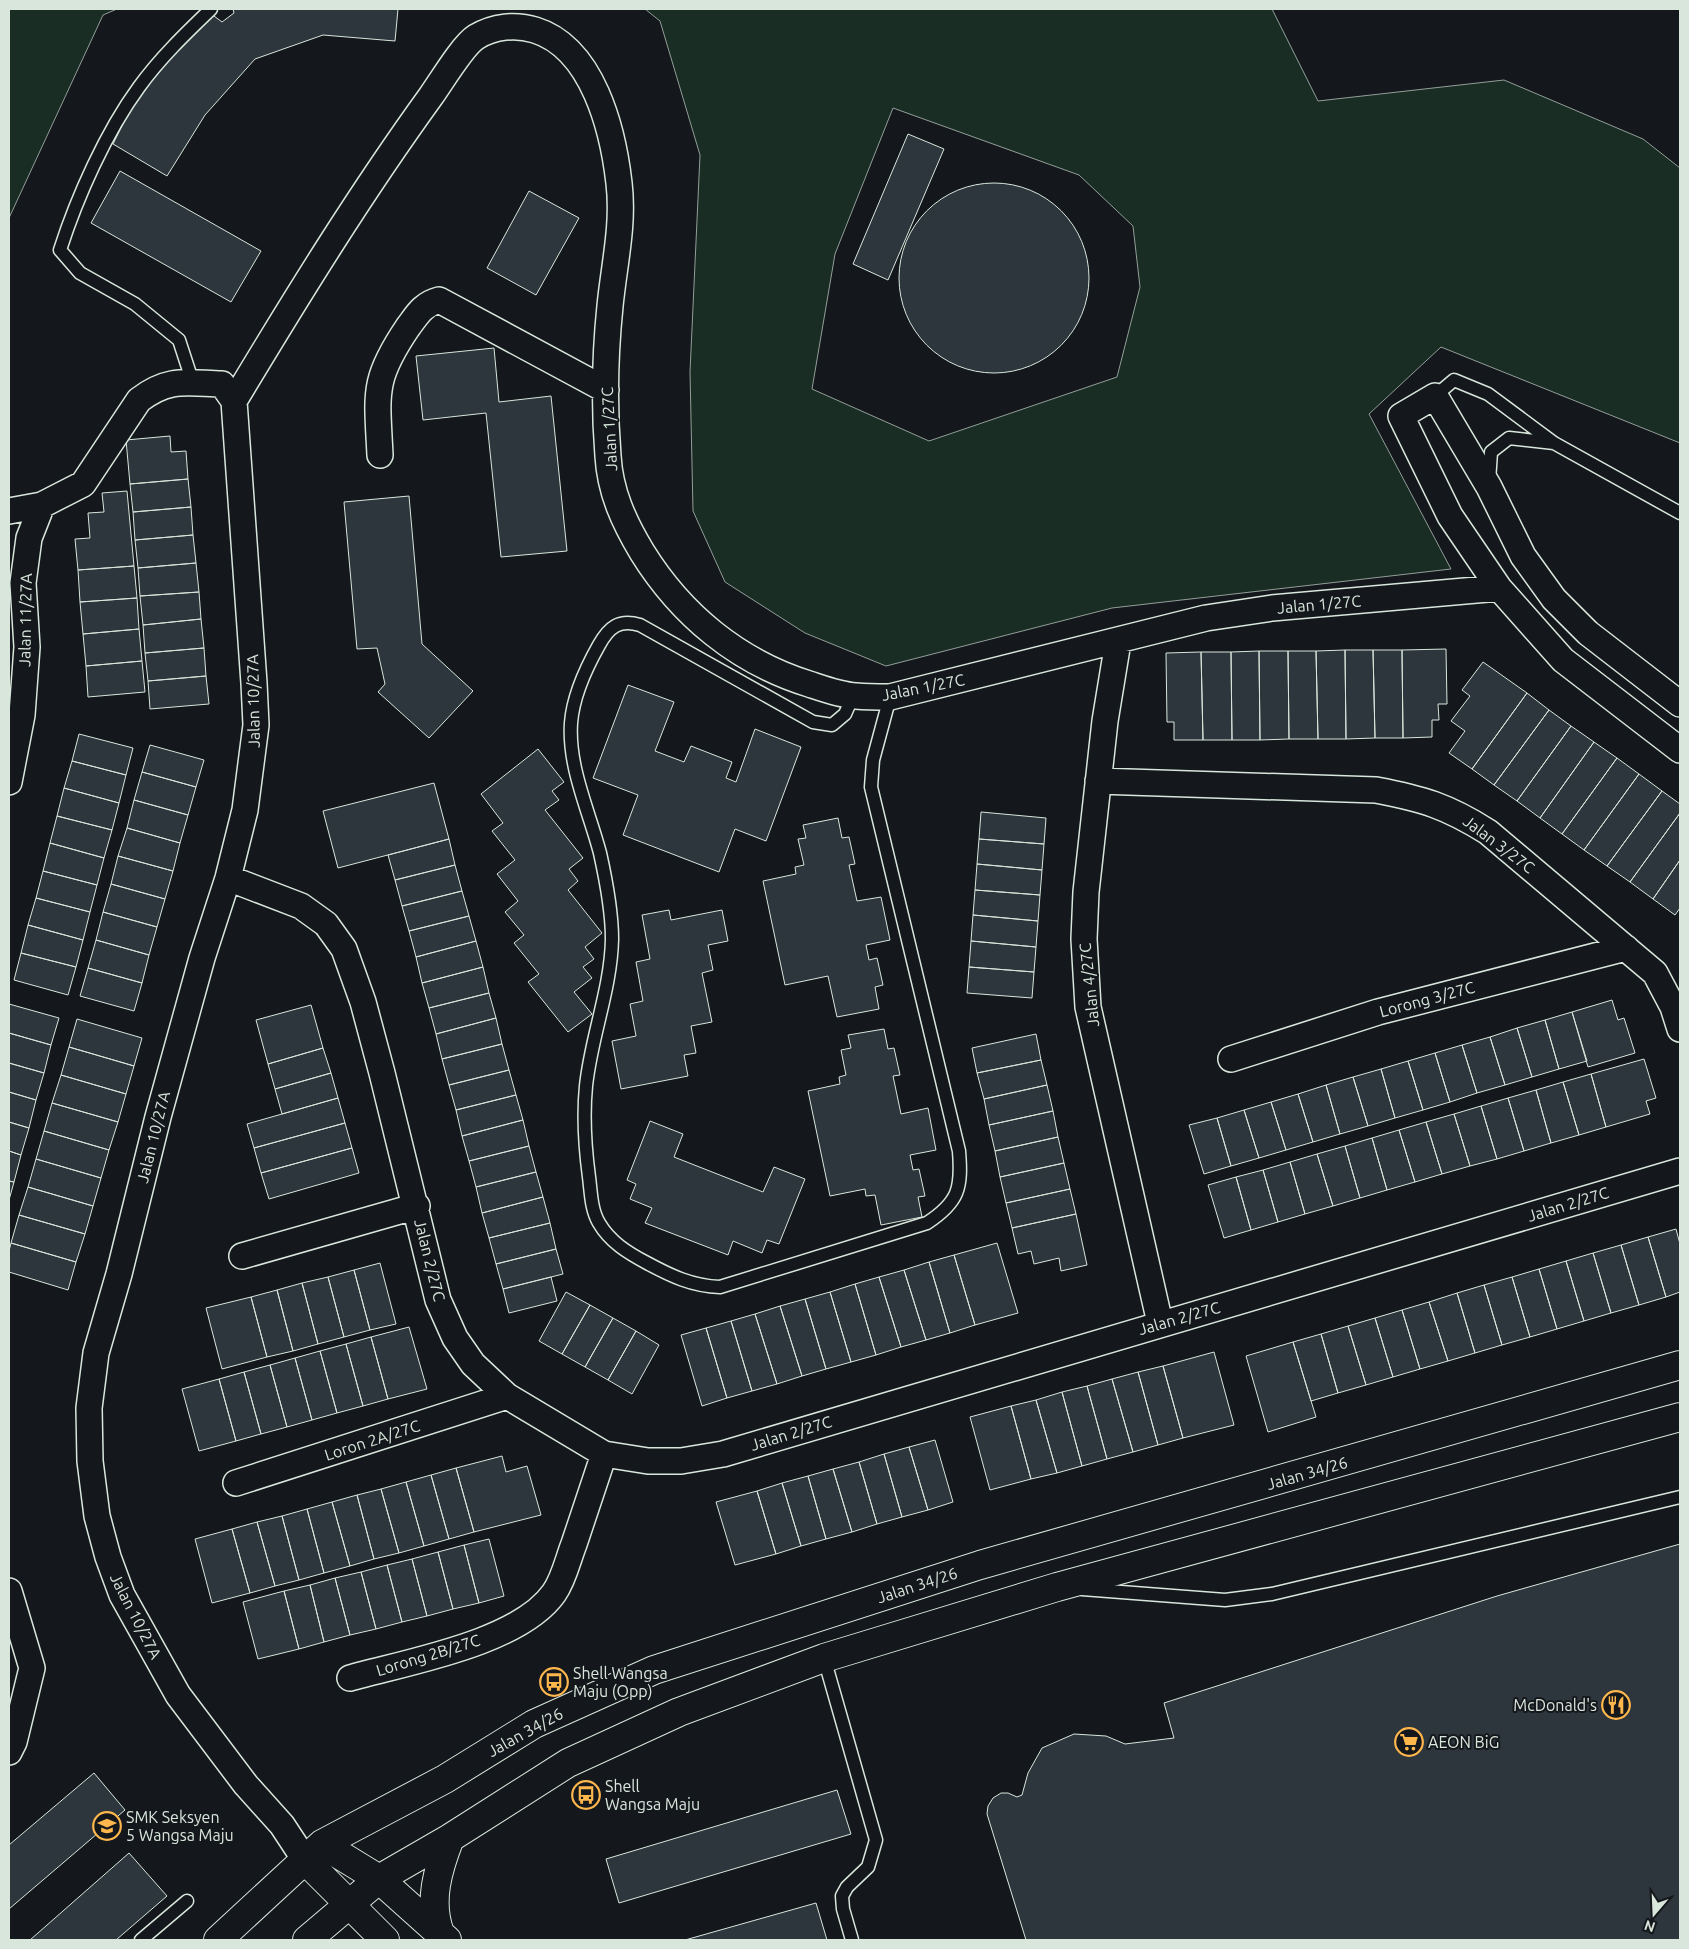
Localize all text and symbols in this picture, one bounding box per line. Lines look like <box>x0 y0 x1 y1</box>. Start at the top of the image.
street label: Jalan 1/27C <box>598 386 620 471</box>
street label: Jalan 11/27A <box>15 572 35 667</box>
street label: Jalan 1/27C <box>1276 591 1362 617</box>
street label: Jalan 10/27A <box>243 653 263 748</box>
street label: Jalan 1/27C <box>880 670 966 704</box>
street label: Jalan 3/27C <box>1460 811 1538 877</box>
street label: Jalan 4/27C <box>1076 942 1102 1028</box>
street label: Lorong 3/27C <box>1377 978 1477 1020</box>
street label: Jalan 10/27A <box>133 1089 173 1185</box>
street label: Jalan 2/27C <box>1525 1183 1611 1225</box>
street label: Jalan 2/27C <box>411 1217 449 1303</box>
street label: Jalan 2/27C <box>1136 1298 1222 1338</box>
street label: Jalan 2/27C <box>748 1412 834 1454</box>
street label: Loron 2A/27C <box>322 1416 422 1464</box>
street label: Jalan 34/26 <box>1264 1453 1350 1493</box>
street label: Jalan 34/26 <box>875 1564 959 1606</box>
street label: Jalan 10/27A <box>107 1570 166 1662</box>
street label: Lorong 2B/27C <box>374 1631 482 1679</box>
place label: Shell Wangsa Maju (Opp) <box>573 1664 668 1701</box>
bus stop icon: Shell Wangsa Maju (Opp) <box>539 1667 569 1697</box>
restaurant icon: McDonald's <box>1601 1690 1631 1720</box>
place label: McDonald's <box>1513 1696 1597 1714</box>
street label: Jalan 34/26 <box>484 1704 566 1760</box>
supermarket icon: AEON BiG <box>1394 1727 1424 1757</box>
place label: AEON BiG <box>1428 1733 1499 1751</box>
place label: Shell Wangsa Maju <box>605 1777 700 1813</box>
bus stop icon: Shell Wangsa Maju <box>571 1780 601 1810</box>
place label: SMK Seksyen 5 Wangsa Maju <box>126 1808 234 1844</box>
school or university icon: SMK Seksyen 5 Wangsa Maju <box>92 1811 122 1841</box>
north arrow <box>1629 1889 1679 1939</box>
text: N <box>1642 1917 1657 1936</box>

